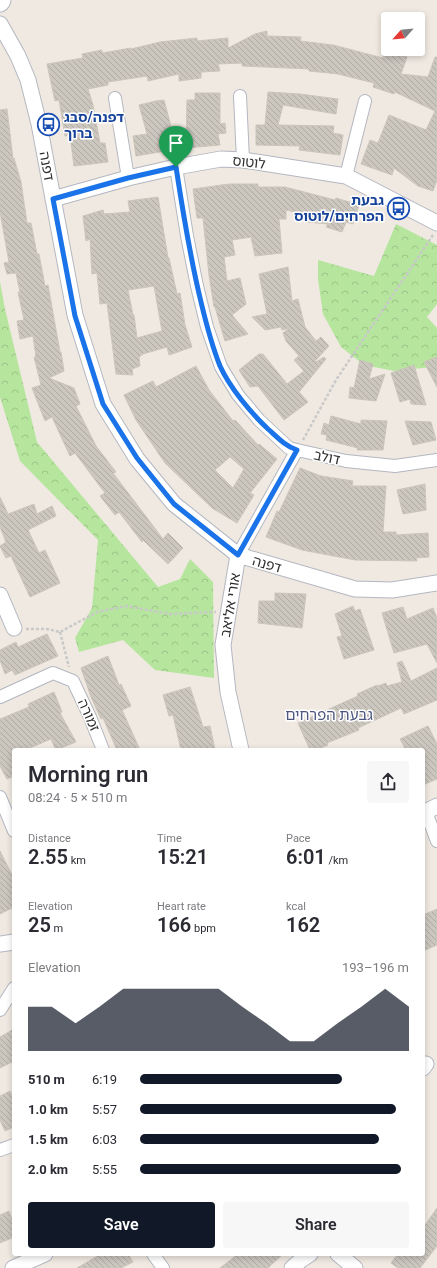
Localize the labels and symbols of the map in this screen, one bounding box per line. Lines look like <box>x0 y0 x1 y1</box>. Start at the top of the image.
north arrow <box>381 12 425 56</box>
place label: דפנה/סבג ברוך <box>64 109 124 141</box>
bus stop icon: דפנה/סבג ברוך <box>35 112 61 138</box>
pin <box>159 126 193 167</box>
street label: דפנה <box>37 150 58 182</box>
street label: לוטוס <box>232 152 266 172</box>
place label: גבעת הפרחים/לוטוס <box>294 192 384 224</box>
bus stop icon: גבעת הפרחים/לוטוס <box>386 195 412 221</box>
street label: דולב <box>312 446 342 468</box>
street label: דפנה <box>251 552 284 576</box>
street label: אורי אליאב <box>217 572 243 638</box>
street label: זמורה <box>75 696 103 734</box>
district label: גבעת הפרחים <box>285 706 373 724</box>

